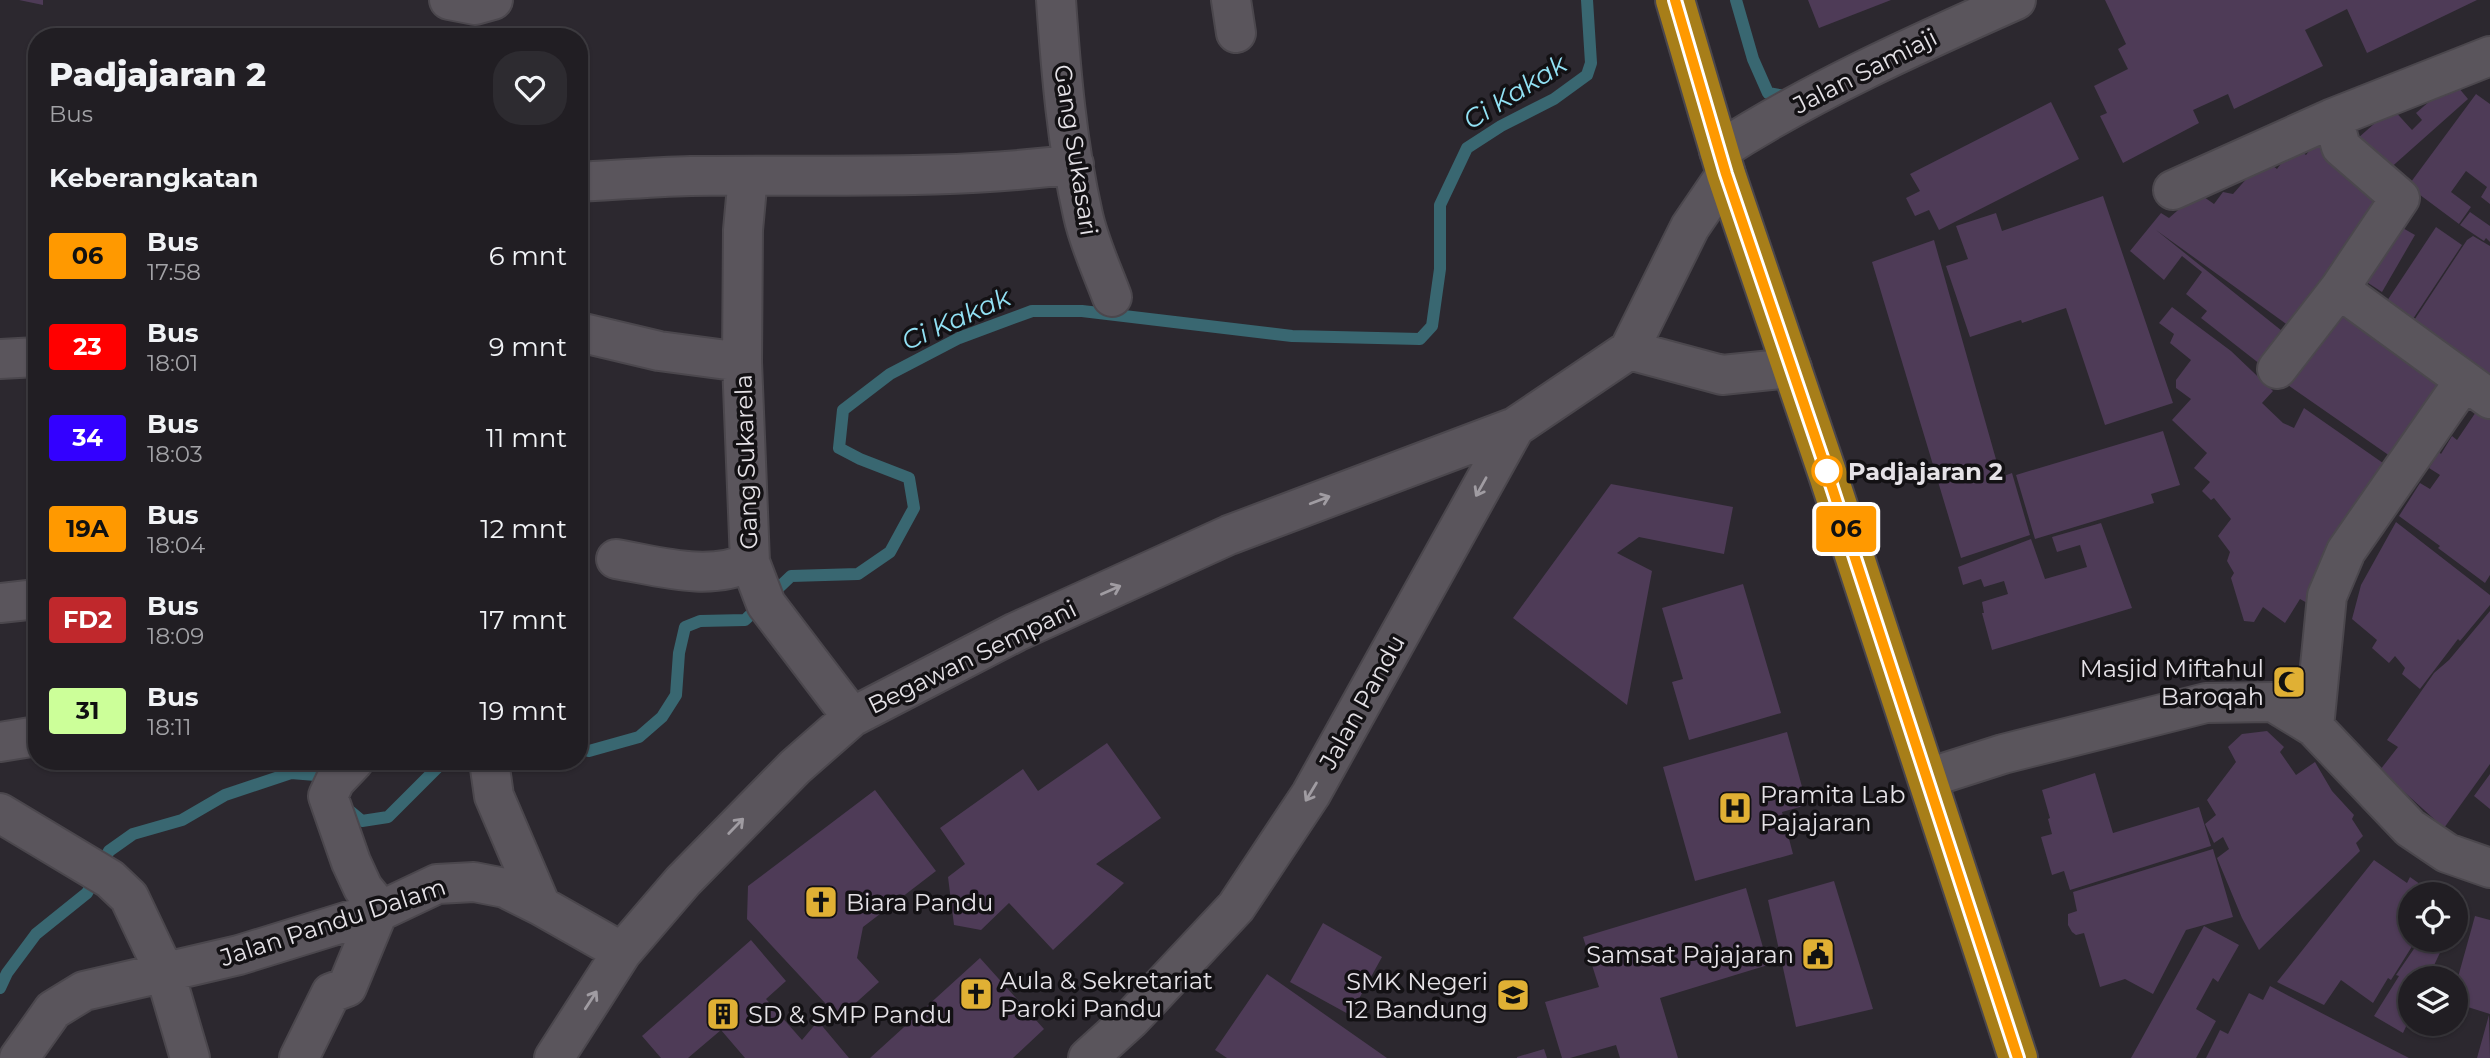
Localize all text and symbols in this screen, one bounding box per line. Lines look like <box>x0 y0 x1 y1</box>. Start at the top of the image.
street label: Jalan Samiaji <box>1787 22 1942 120</box>
water label: Ci Kakak <box>1457 47 1574 136</box>
button: heart <box>493 51 567 125</box>
text: Padjajaran 2 <box>49 54 266 94</box>
street label: Gang Sukasari <box>1048 62 1104 238</box>
text: Bus <box>49 100 93 128</box>
text: Keberangkatan <box>49 162 259 194</box>
text: Bus <box>147 226 199 258</box>
text: 6 mnt <box>489 240 567 272</box>
text: 06 <box>72 241 103 270</box>
text: 17:58 <box>147 258 201 286</box>
water label: Ci Kakak <box>897 280 1017 357</box>
text: Bus <box>147 317 199 349</box>
text: 9 mnt <box>489 331 567 363</box>
text: 23 <box>73 332 102 361</box>
text: 18:01 <box>147 349 198 377</box>
street label: Gang Sukarela <box>728 374 764 550</box>
text: Bus <box>147 408 199 440</box>
text: 11 mnt <box>486 422 567 454</box>
text: 34 <box>72 423 103 452</box>
text: 18:03 <box>147 440 203 468</box>
marker: Padjajaran 2 <box>1812 456 1842 486</box>
place label: Padjajaran 2 <box>1848 457 2003 486</box>
one-way arrow <box>1474 476 1488 496</box>
one-way arrow <box>1309 492 1330 505</box>
text: Bus <box>147 499 199 531</box>
line badge: 06 <box>1814 506 1878 552</box>
text: 12 mnt <box>480 513 567 545</box>
text: 19A <box>66 514 109 543</box>
text: 06 <box>1830 514 1862 543</box>
text: 18:04 <box>147 531 205 559</box>
one-way arrow <box>1100 583 1121 596</box>
text: Bus <box>147 590 199 622</box>
street label: Begawan Sempani <box>863 594 1081 720</box>
text: 17 mnt <box>480 604 567 636</box>
text: FD2 <box>63 605 112 634</box>
text: 18:09 <box>147 622 204 650</box>
street label: Jalan Pandu <box>1313 630 1411 775</box>
place label: Masjid Miftahul Baroqah <box>2080 654 2264 711</box>
mosque icon: Masjid Miftahul Baroqah <box>2270 663 2308 701</box>
text: Bus <box>147 681 199 713</box>
text: 19 mnt <box>479 695 567 727</box>
text: 31 <box>76 696 99 725</box>
text: 18:11 <box>147 713 191 741</box>
place label: Pramita Lab Pajajaran <box>1760 780 1906 837</box>
one-way arrow <box>1303 782 1317 802</box>
hospital icon: Pramita Lab Pajajaran <box>1716 789 1754 827</box>
one-way arrow <box>728 818 745 835</box>
street label: Jalan Pandu Dalam <box>216 872 449 972</box>
map controls <box>2398 882 2468 1036</box>
button: locate <box>2398 882 2468 952</box>
church icon: Biara Pandu <box>802 883 840 921</box>
place label: Biara Pandu <box>846 888 993 917</box>
public building icon: Samsat Pajajaran <box>1799 935 1837 973</box>
place label: Samsat Pajajaran <box>1586 940 1794 969</box>
place label: Aula & Sekretariat Paroki Pandu <box>1000 966 1213 1023</box>
button: layers <box>2398 966 2468 1036</box>
place label: SMK Negeri 12 Bandung <box>1346 967 1488 1024</box>
church icon: Aula & Sekretariat Paroki Pandu <box>957 975 995 1013</box>
school or university icon: SMK Negeri 12 Bandung <box>1494 976 1532 1014</box>
one-way arrow <box>584 991 598 1011</box>
building icon: SD & SMP Pandu <box>704 995 742 1033</box>
place label: SD & SMP Pandu <box>748 1000 952 1029</box>

